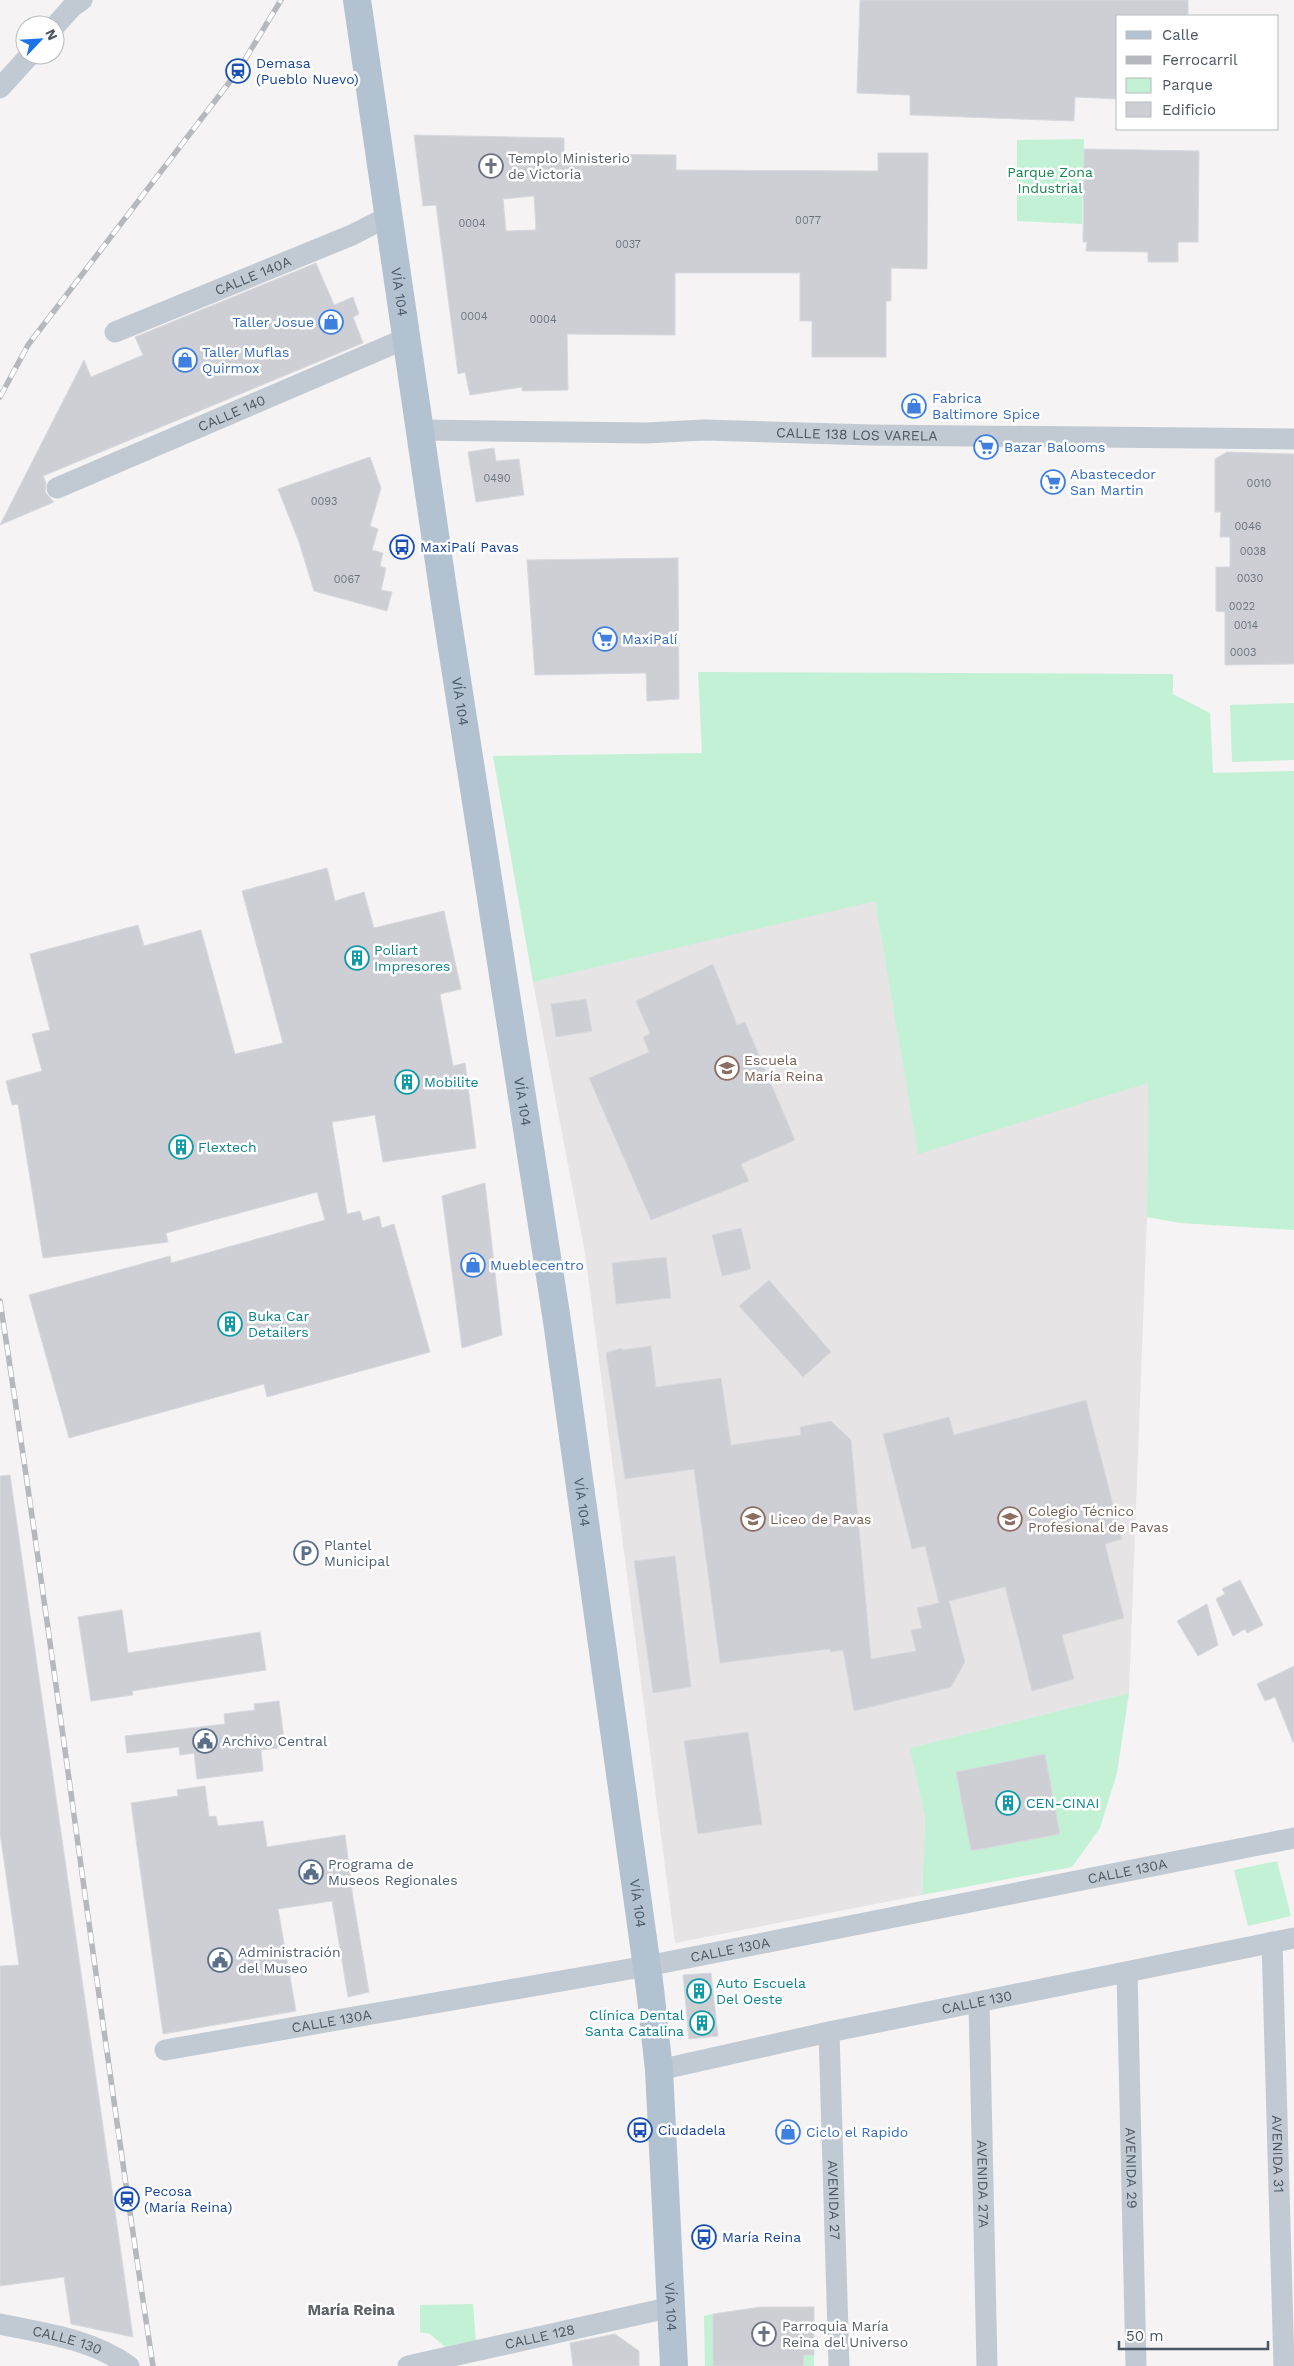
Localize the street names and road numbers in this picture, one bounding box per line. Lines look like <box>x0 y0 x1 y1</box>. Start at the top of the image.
street label: CALLE 140A <box>212 253 293 298</box>
street label: VÍA 104 <box>388 266 411 317</box>
street label: CALLE 140 <box>195 392 268 435</box>
street label: CALLE 138 LOS VARELA <box>776 424 938 444</box>
street label: VÍA 104 <box>449 676 472 727</box>
street label: VÍA 104 <box>511 1076 534 1127</box>
street label: VÍA 104 <box>571 1477 594 1528</box>
street label: CALLE 130A <box>1086 1855 1169 1887</box>
street label: VÍA 104 <box>627 1878 649 1929</box>
street label: CALLE 130A <box>689 1934 771 1965</box>
street label: CALLE 130 <box>940 1987 1013 2017</box>
street label: CALLE 130A <box>290 2006 373 2036</box>
street label: AVENIDA 31 <box>1269 2115 1287 2193</box>
street label: AVENIDA 29 <box>1123 2127 1140 2209</box>
street label: AVENIDA 27A <box>974 2140 992 2228</box>
street label: AVENIDA 27 <box>825 2160 843 2240</box>
street label: VÍA 104 <box>662 2282 680 2332</box>
street label: CALLE 128 <box>503 2321 576 2352</box>
street label: CALLE 130 <box>31 2323 104 2358</box>

